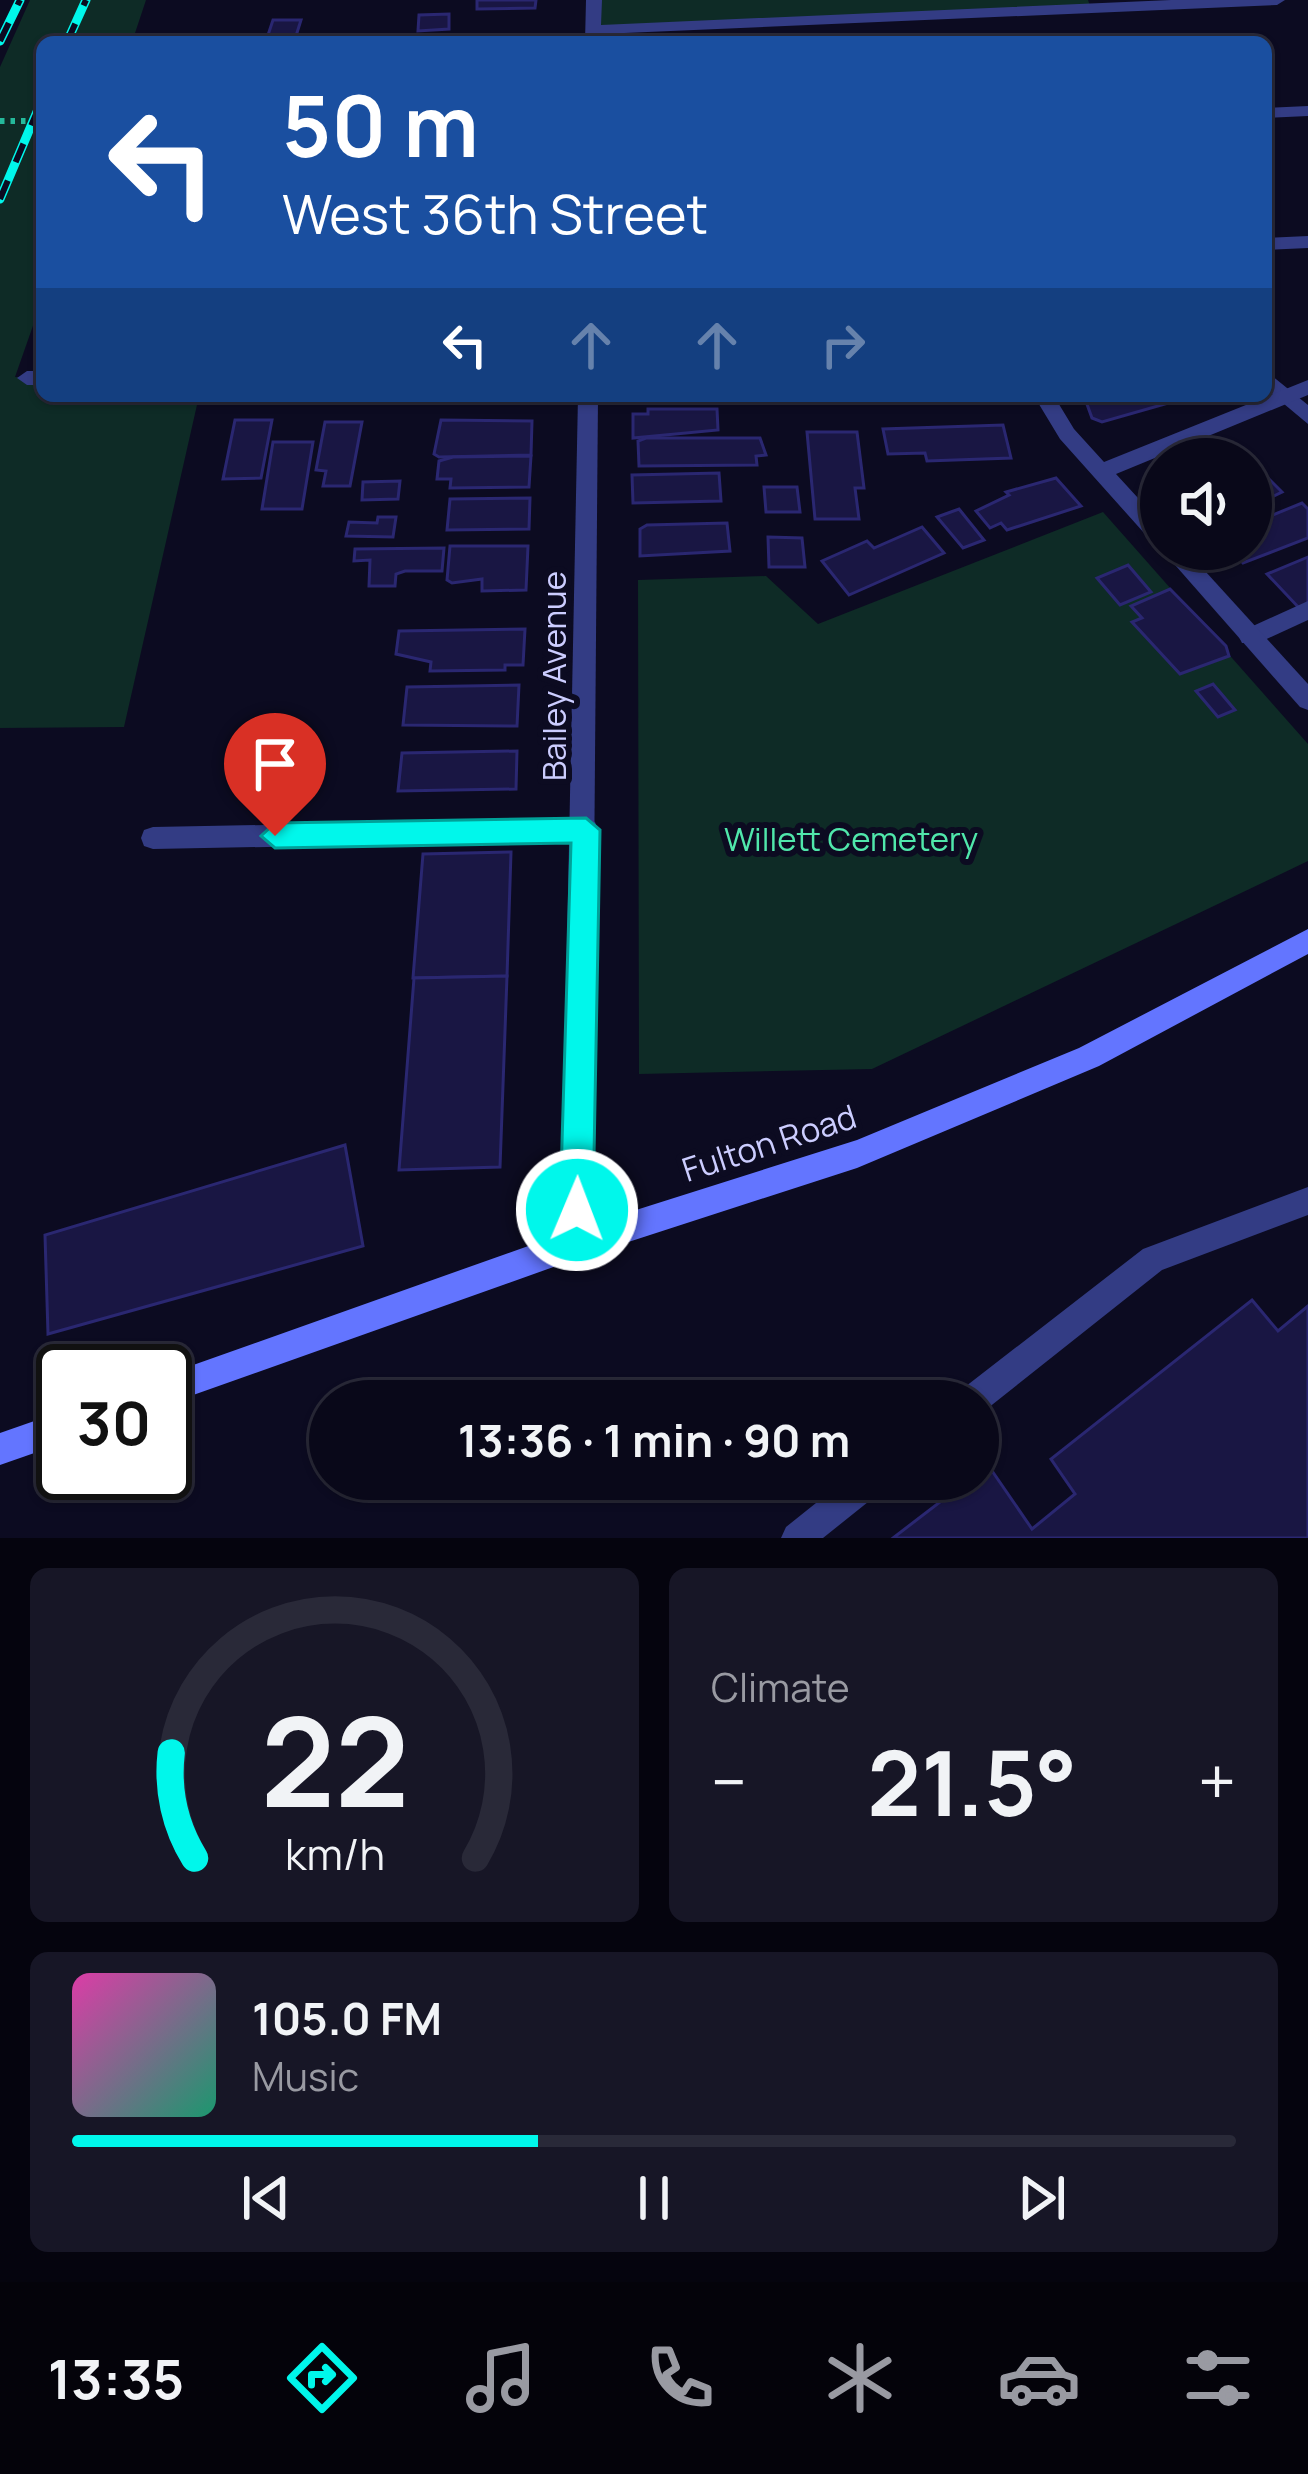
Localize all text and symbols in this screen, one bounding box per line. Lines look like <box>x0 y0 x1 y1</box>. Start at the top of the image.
text: 50 m <box>282 67 479 182</box>
icon: left <box>84 84 240 240</box>
text: West 36th Street <box>282 176 708 250</box>
icon: left <box>432 312 498 378</box>
icon: ahead <box>558 312 624 378</box>
icon: ahead <box>684 312 750 378</box>
icon: right <box>810 312 876 378</box>
map controls <box>1140 438 1272 570</box>
button: sound <box>1140 438 1272 570</box>
street label: Bailey Avenue <box>531 571 576 781</box>
pin <box>224 713 326 836</box>
icon: arrive <box>242 731 308 797</box>
park label: Willett Cemetery <box>724 816 978 861</box>
street label: Fulton Road <box>676 1093 862 1192</box>
position arrow <box>514 1147 640 1273</box>
speed limit sign: 30 <box>36 1344 192 1500</box>
text: 13:36 · 1 min · 90 m <box>458 1409 850 1471</box>
text: Climate <box>711 1660 850 1714</box>
text: 22 <box>260 1674 409 1844</box>
text: 21.5° <box>867 1720 1077 1843</box>
text: − <box>711 1736 747 1826</box>
text: + <box>1198 1736 1236 1826</box>
text: km/h <box>285 1824 384 1883</box>
text: 105.0 FM <box>252 1987 442 2049</box>
text: Music <box>252 2049 359 2103</box>
icon: previous <box>233 2165 299 2231</box>
icon: pause <box>621 2165 687 2231</box>
icon: next <box>1009 2165 1075 2231</box>
icon: directions <box>280 2336 364 2420</box>
icon: music <box>459 2336 543 2420</box>
icon: phone <box>638 2336 722 2420</box>
icon: climate <box>818 2336 902 2420</box>
icon: car <box>997 2336 1081 2420</box>
icon: filters <box>1176 2336 1260 2420</box>
text: 13:35 <box>48 2341 184 2415</box>

